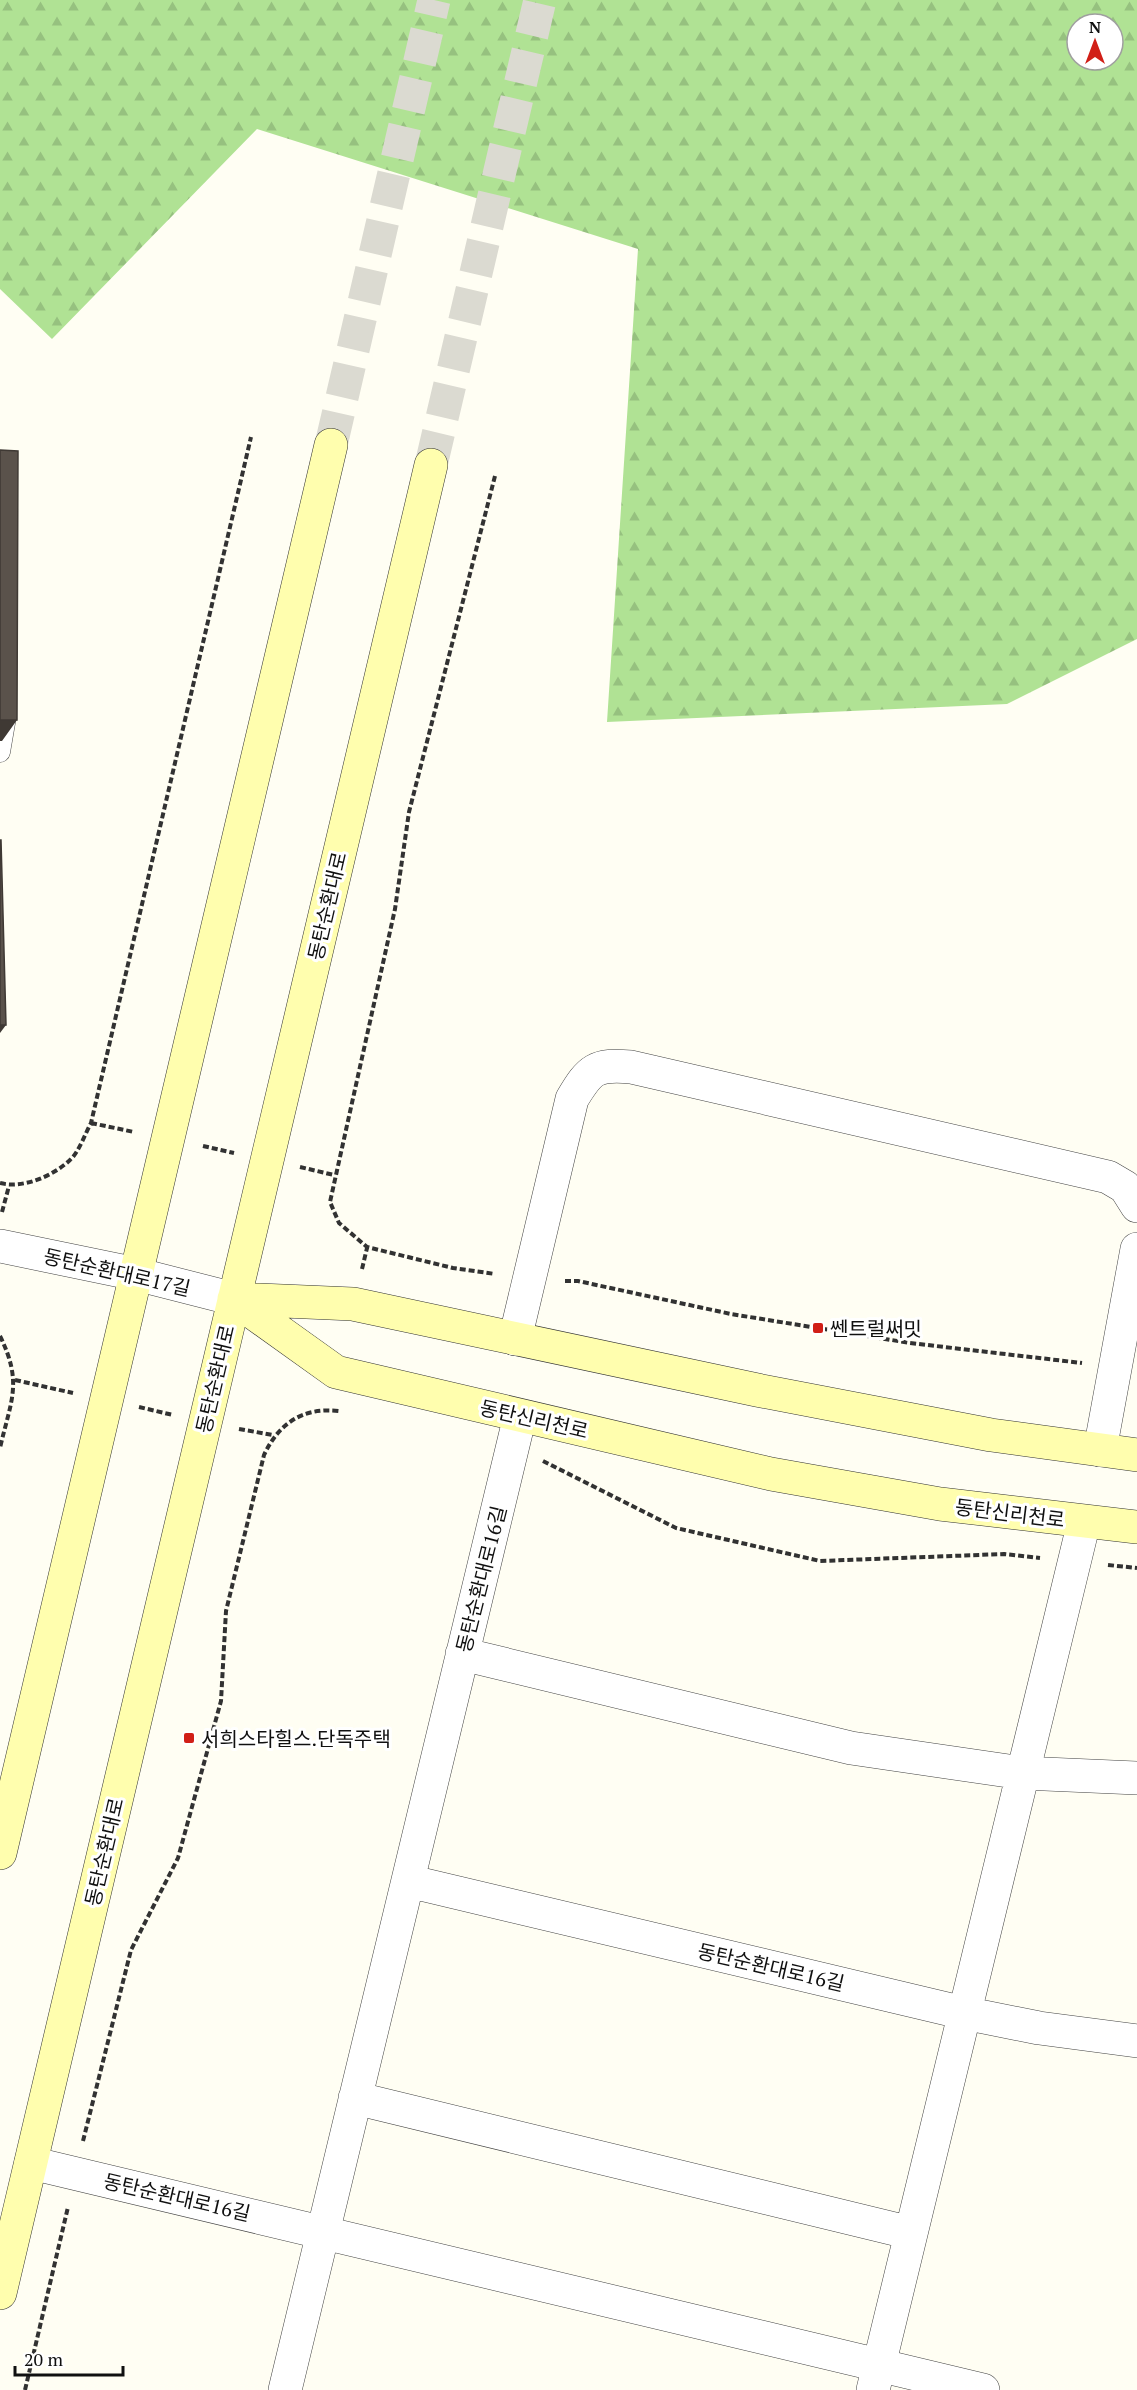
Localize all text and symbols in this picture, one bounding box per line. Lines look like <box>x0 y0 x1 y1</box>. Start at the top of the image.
north arrow <box>1065 12 1125 72</box>
text: N <box>1089 16 1101 38</box>
street label: 동탄순환대로 <box>301 849 353 963</box>
street label: 동탄순환대로17길 <box>41 1242 193 1302</box>
place label: 쎈트럴써밋 <box>830 1315 922 1342</box>
marker: 쎈트럴써밋 <box>811 1321 825 1335</box>
street label: 동탄순환대로 <box>189 1322 241 1436</box>
street label: 동탄신리천로 <box>477 1393 591 1445</box>
street label: 동탄신리천로 <box>954 1493 1066 1533</box>
street label: 동탄순환대로16길 <box>450 1503 512 1655</box>
place label: 서희스타힐스.단독주택 <box>201 1725 391 1752</box>
marker: 서희스타힐스.단독주택 <box>182 1731 196 1745</box>
street label: 동탄순환대로 <box>78 1795 130 1909</box>
street label: 동탄순환대로16길 <box>695 1937 847 1997</box>
street label: 동탄순환대로16길 <box>101 2167 253 2227</box>
scale bar <box>15 2339 123 2377</box>
text: 20 m <box>24 2347 64 2371</box>

